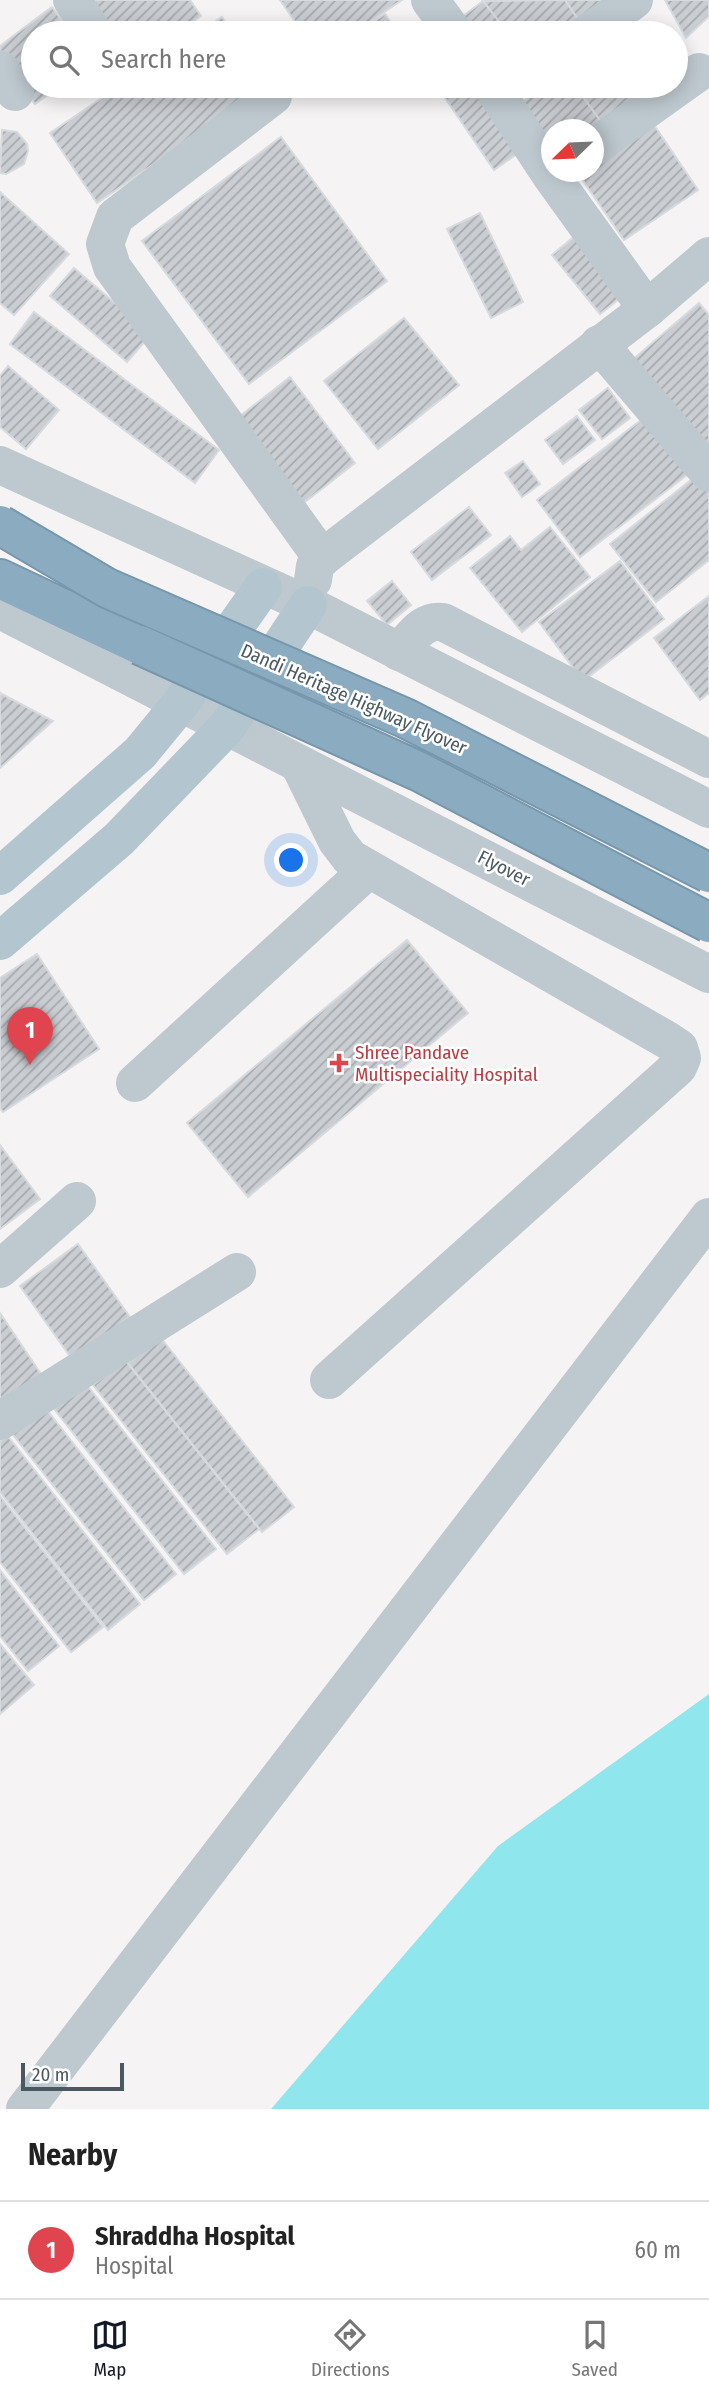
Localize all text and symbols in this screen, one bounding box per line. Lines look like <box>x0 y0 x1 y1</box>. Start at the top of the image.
search box <box>21 21 688 98</box>
icon: search <box>45 41 83 79</box>
text: Search here <box>101 44 226 75</box>
north arrow <box>541 119 604 182</box>
street label: Dandi Heritage Highway Flyover <box>238 639 471 759</box>
your location <box>274 843 308 877</box>
street label: Flyover <box>474 845 534 891</box>
pin: 1 <box>7 1007 53 1065</box>
place label: Shree Pandave Multispeciality Hospital <box>355 1041 538 1086</box>
marker: Shree Pandave Multispeciality Hospital <box>329 1053 349 1073</box>
scale bar <box>21 2060 124 2092</box>
text: 20 m <box>32 2063 69 2086</box>
text: Nearby <box>28 2137 117 2173</box>
text: Shraddha Hospital <box>95 2221 295 2252</box>
text: 1 <box>46 2236 56 2264</box>
text: 60 m <box>635 2236 681 2264</box>
text: Hospital <box>95 2252 173 2280</box>
tab: Map <box>91 2316 129 2381</box>
tab: Directions <box>311 2316 390 2381</box>
tab: Saved <box>572 2316 618 2381</box>

